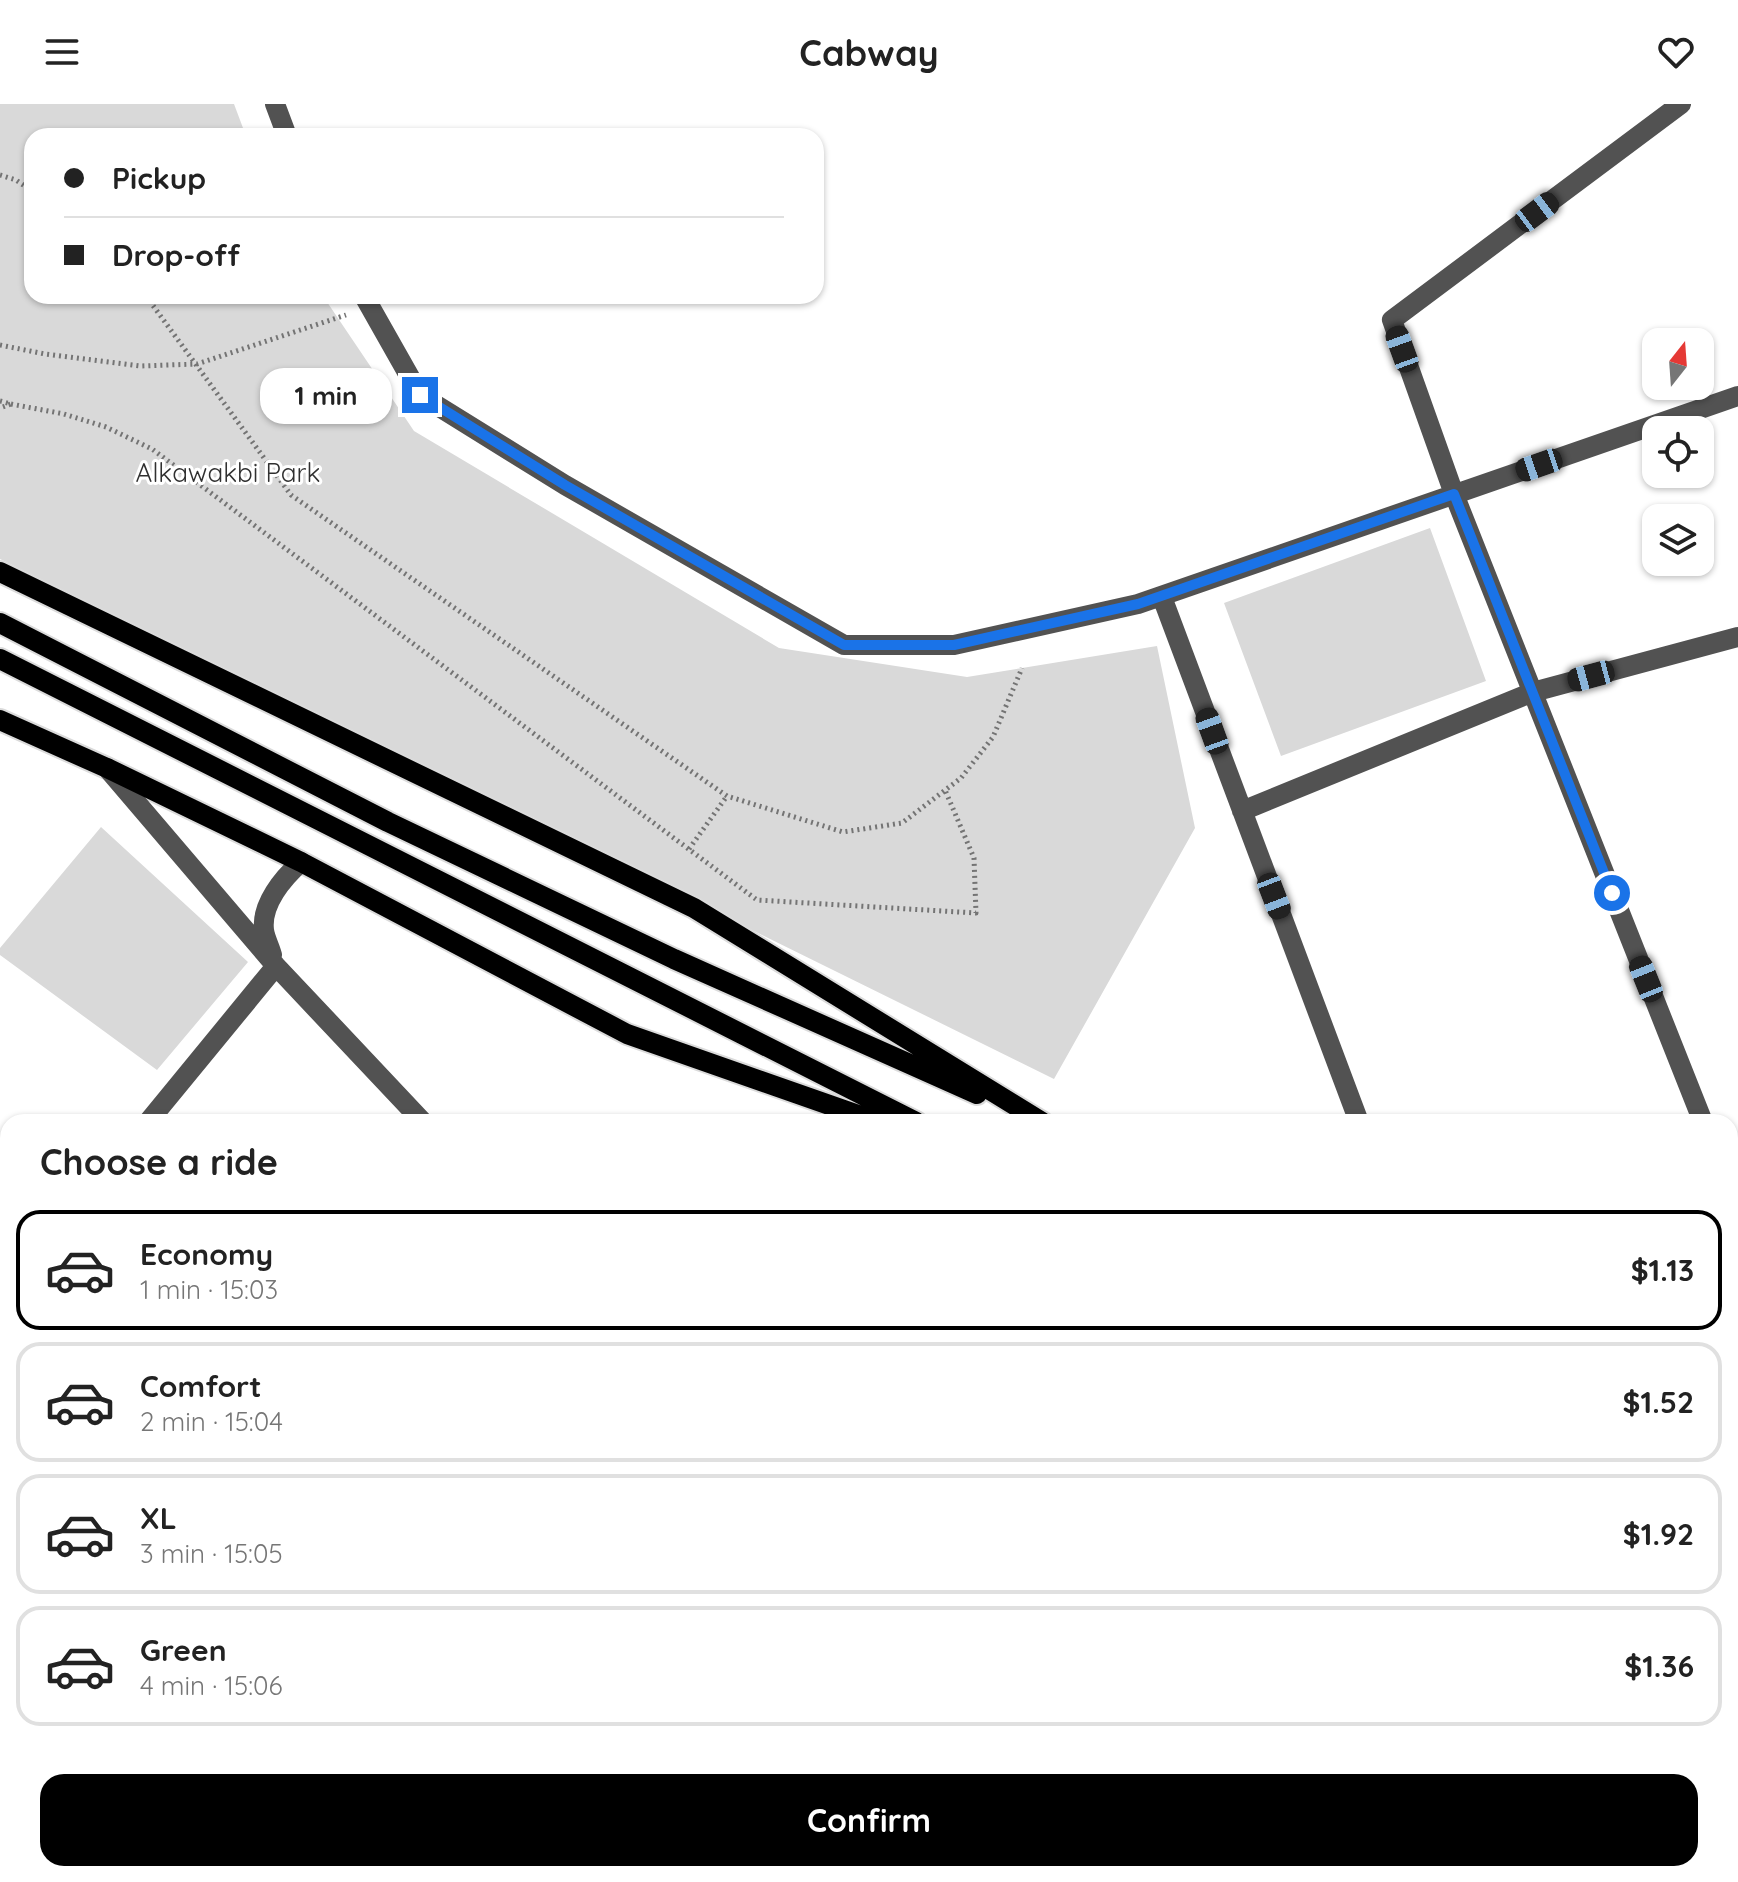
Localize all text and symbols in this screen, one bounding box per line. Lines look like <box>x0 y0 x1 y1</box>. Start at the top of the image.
icon: menu <box>40 30 84 74</box>
text: Cabway <box>799 30 939 75</box>
icon: heart <box>1654 30 1698 74</box>
text: Pickup <box>112 159 206 197</box>
car <box>1511 188 1563 236</box>
text: Drop-off <box>112 236 240 274</box>
car <box>1383 322 1421 376</box>
north arrow <box>1642 328 1714 400</box>
map controls <box>1642 328 1714 576</box>
callout: 1 min <box>260 367 392 423</box>
route end <box>402 377 438 413</box>
text: 1 min <box>295 379 358 412</box>
button: locate <box>1642 416 1714 488</box>
car <box>1512 446 1566 484</box>
park label: Alkawakbi Park <box>136 456 320 489</box>
button: layers <box>1642 504 1714 576</box>
car <box>1565 658 1617 694</box>
car <box>1193 704 1231 758</box>
car <box>1254 869 1294 923</box>
route start <box>1594 875 1630 911</box>
car <box>1626 952 1666 1006</box>
text: Choose a ride <box>40 1139 278 1184</box>
icon: car <box>44 1234 116 1306</box>
text: Economy <box>140 1235 273 1273</box>
text: $1.13 <box>1631 1251 1694 1289</box>
text: 1 min · 15:03 <box>140 1273 278 1306</box>
icon: car <box>44 1366 116 1438</box>
text: Comfort <box>140 1367 261 1405</box>
text: $1.52 <box>1623 1383 1694 1421</box>
text: 2 min · 15:04 <box>140 1405 283 1438</box>
icon: car <box>44 1498 116 1570</box>
text: XL <box>140 1499 177 1537</box>
text: $1.92 <box>1623 1515 1694 1553</box>
text: 3 min · 15:05 <box>140 1537 283 1570</box>
icon: car <box>44 1630 116 1702</box>
text: Green <box>140 1631 227 1669</box>
text: $1.36 <box>1624 1647 1694 1685</box>
text: 4 min · 15:06 <box>140 1669 282 1702</box>
button: Confirm <box>40 1774 1698 1866</box>

